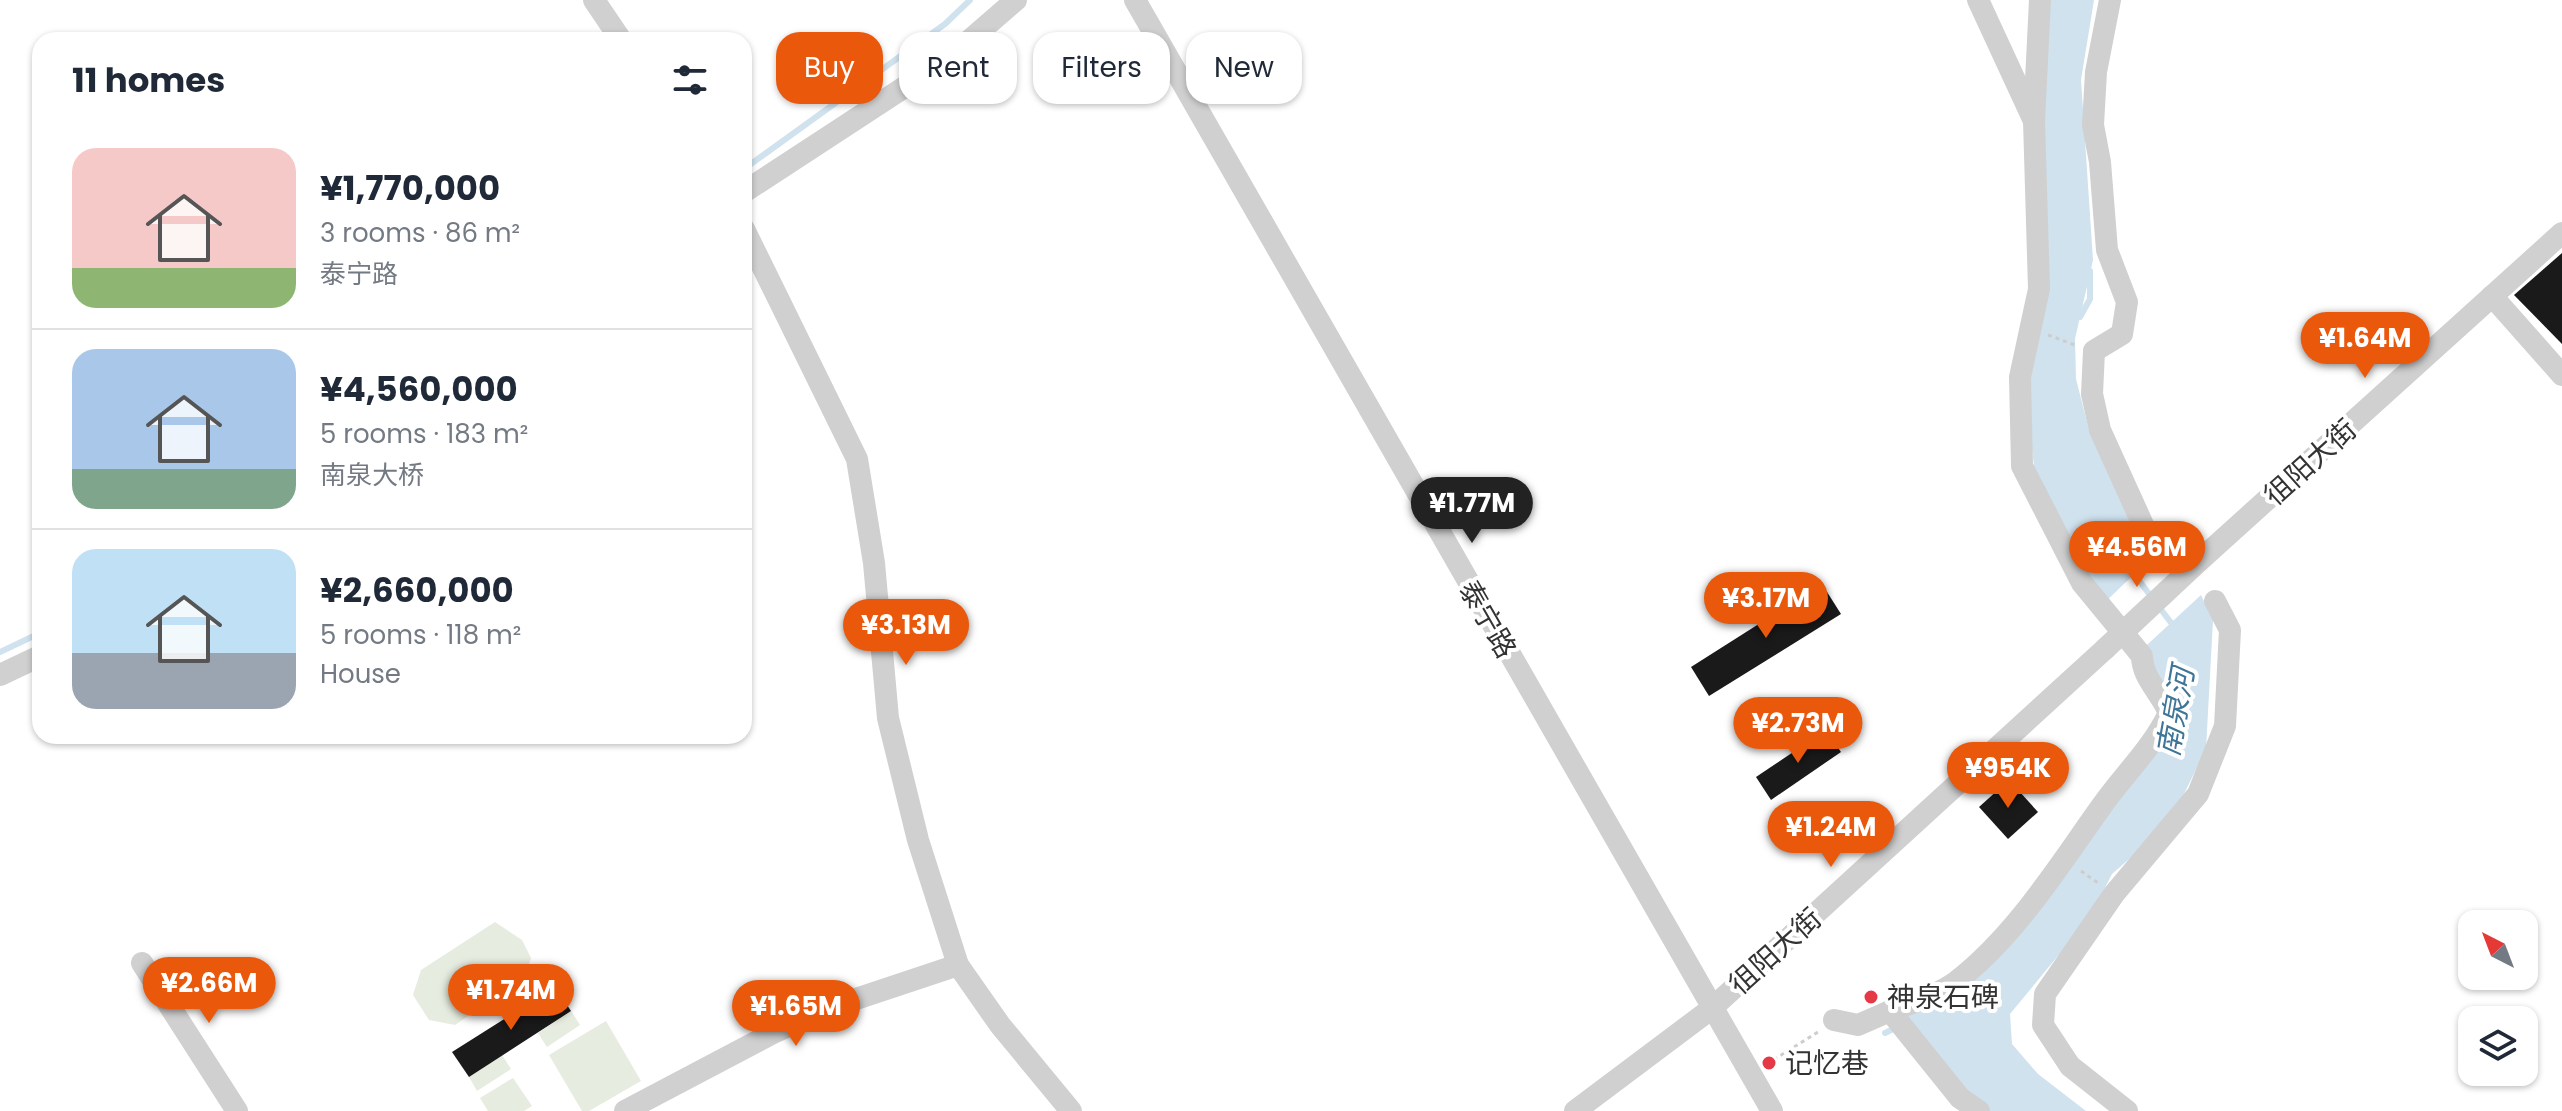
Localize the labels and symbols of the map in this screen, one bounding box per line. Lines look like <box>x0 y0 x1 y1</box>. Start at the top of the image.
pin: ¥1.64M <box>2300 312 2430 380</box>
street label: 徂阳大街 <box>2256 410 2365 514</box>
pin: ¥1.77M <box>1407 477 1537 545</box>
pin: ¥4.56M <box>2072 521 2202 589</box>
pin: ¥3.17M <box>1701 572 1831 640</box>
street label: 泰宁路 <box>1450 573 1525 665</box>
pin: ¥3.13M <box>841 599 971 667</box>
water label: 南泉河 <box>2147 659 2205 760</box>
pin: ¥2.73M <box>1733 697 1863 765</box>
pin: ¥954K <box>1952 742 2064 810</box>
pin: ¥1.24M <box>1766 801 1896 869</box>
street label: 徂阳大街 <box>1721 899 1830 1003</box>
north arrow <box>2458 910 2538 990</box>
pin: ¥2.66M <box>144 957 274 1025</box>
pin: ¥1.74M <box>446 964 576 1032</box>
place label: 神泉石碑 <box>1887 978 1999 1017</box>
pin: ¥1.65M <box>731 980 861 1048</box>
marker: 神泉石碑 <box>1862 988 1880 1006</box>
place label: 记忆巷 <box>1785 1044 1869 1083</box>
marker: 记忆巷 <box>1760 1054 1778 1072</box>

